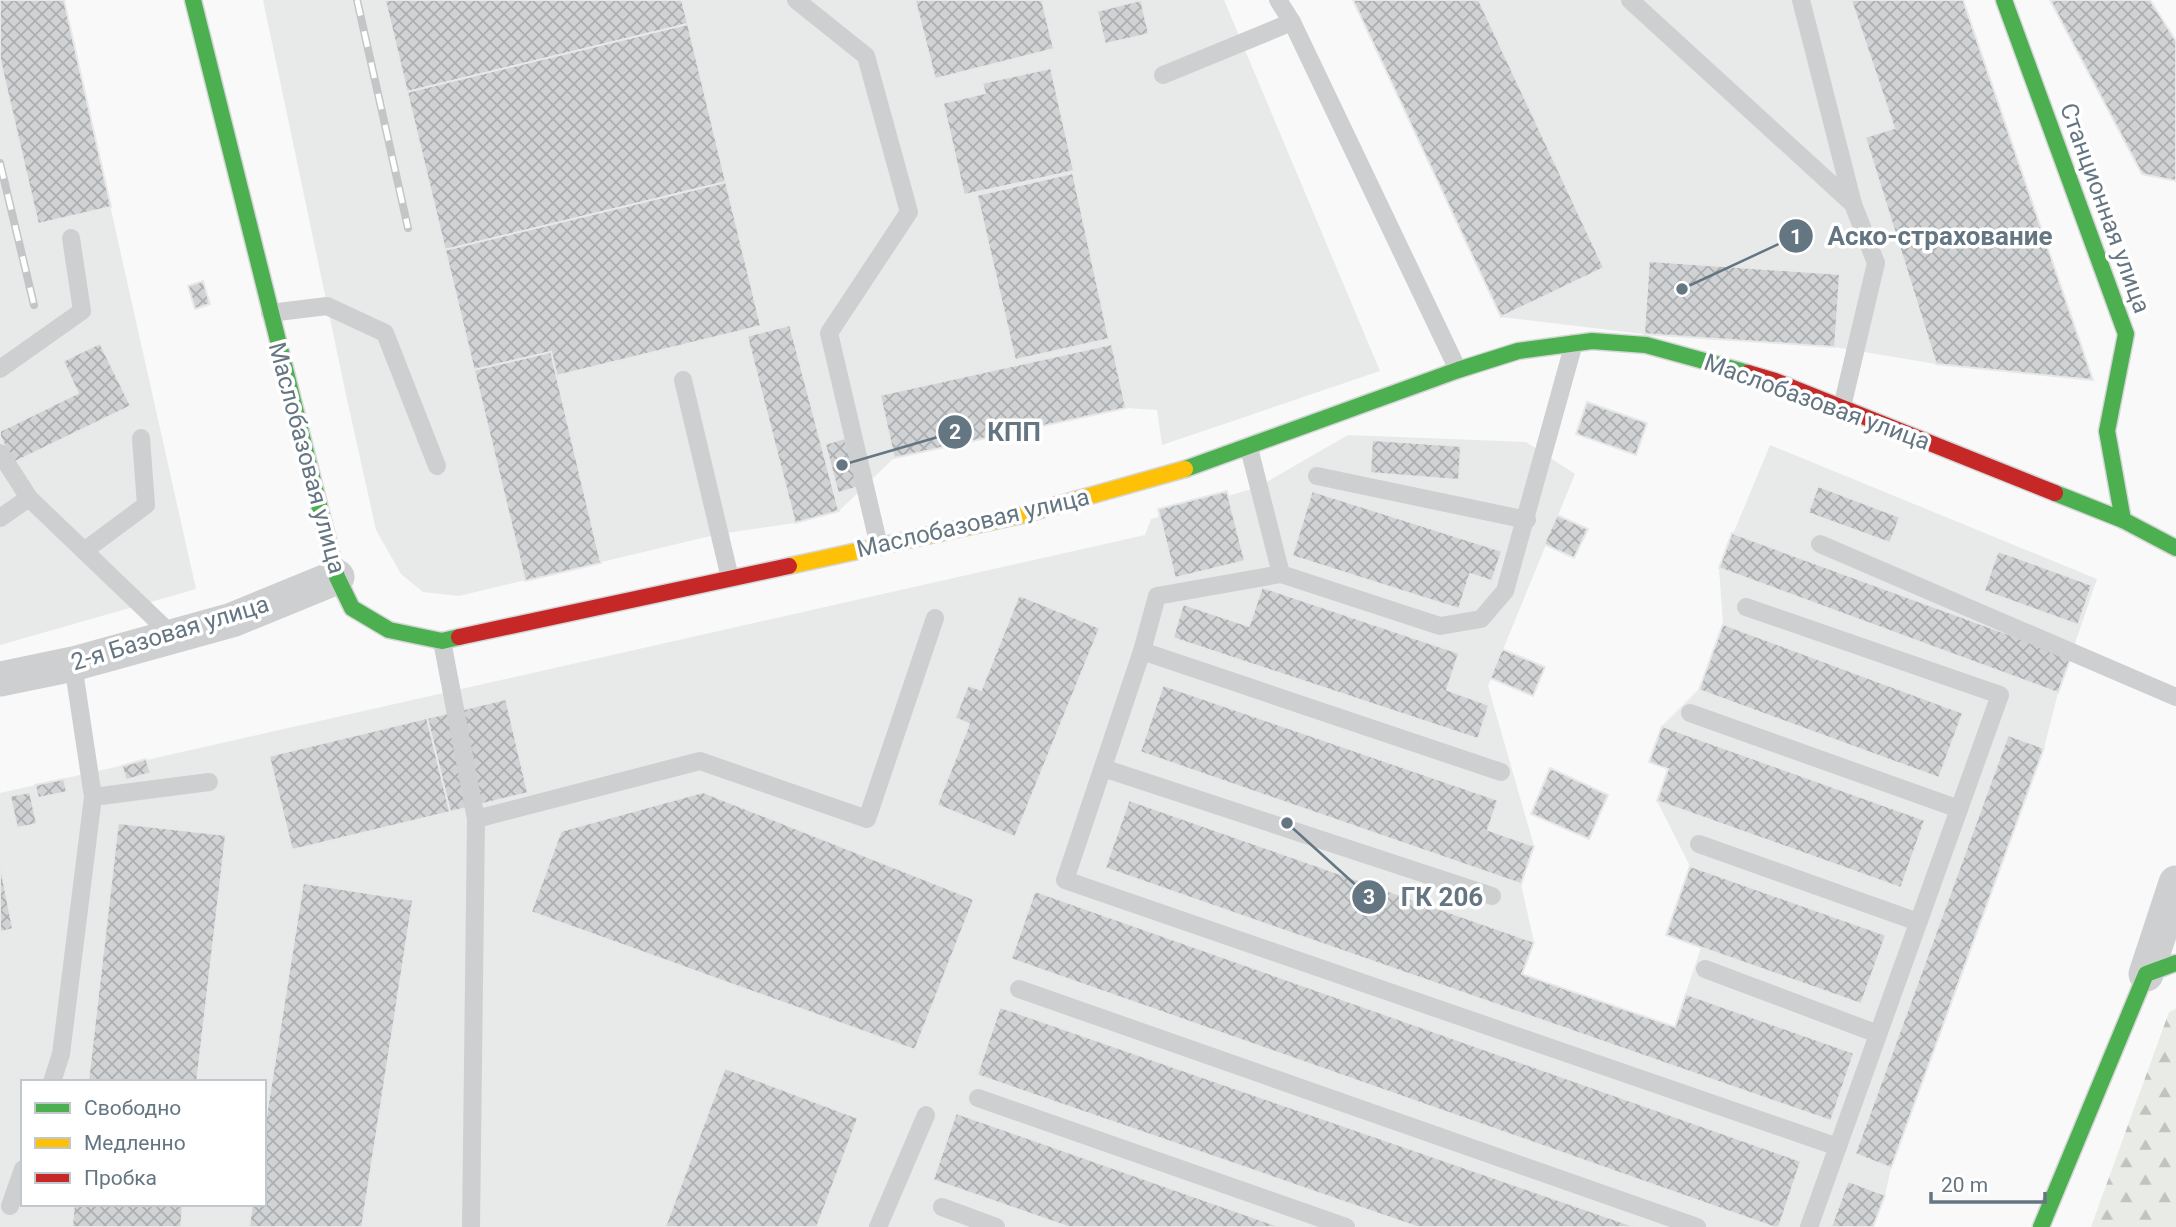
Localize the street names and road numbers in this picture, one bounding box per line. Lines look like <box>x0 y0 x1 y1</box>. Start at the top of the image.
street label: Станционная улица <box>2054 99 2156 317</box>
street label: Маслобазовая улица <box>263 339 351 577</box>
street label: Маслобазовая улица <box>1700 348 1934 456</box>
street label: Маслобазовая улица <box>854 483 1092 563</box>
street label: 2-я Базовая улица <box>68 590 272 676</box>

